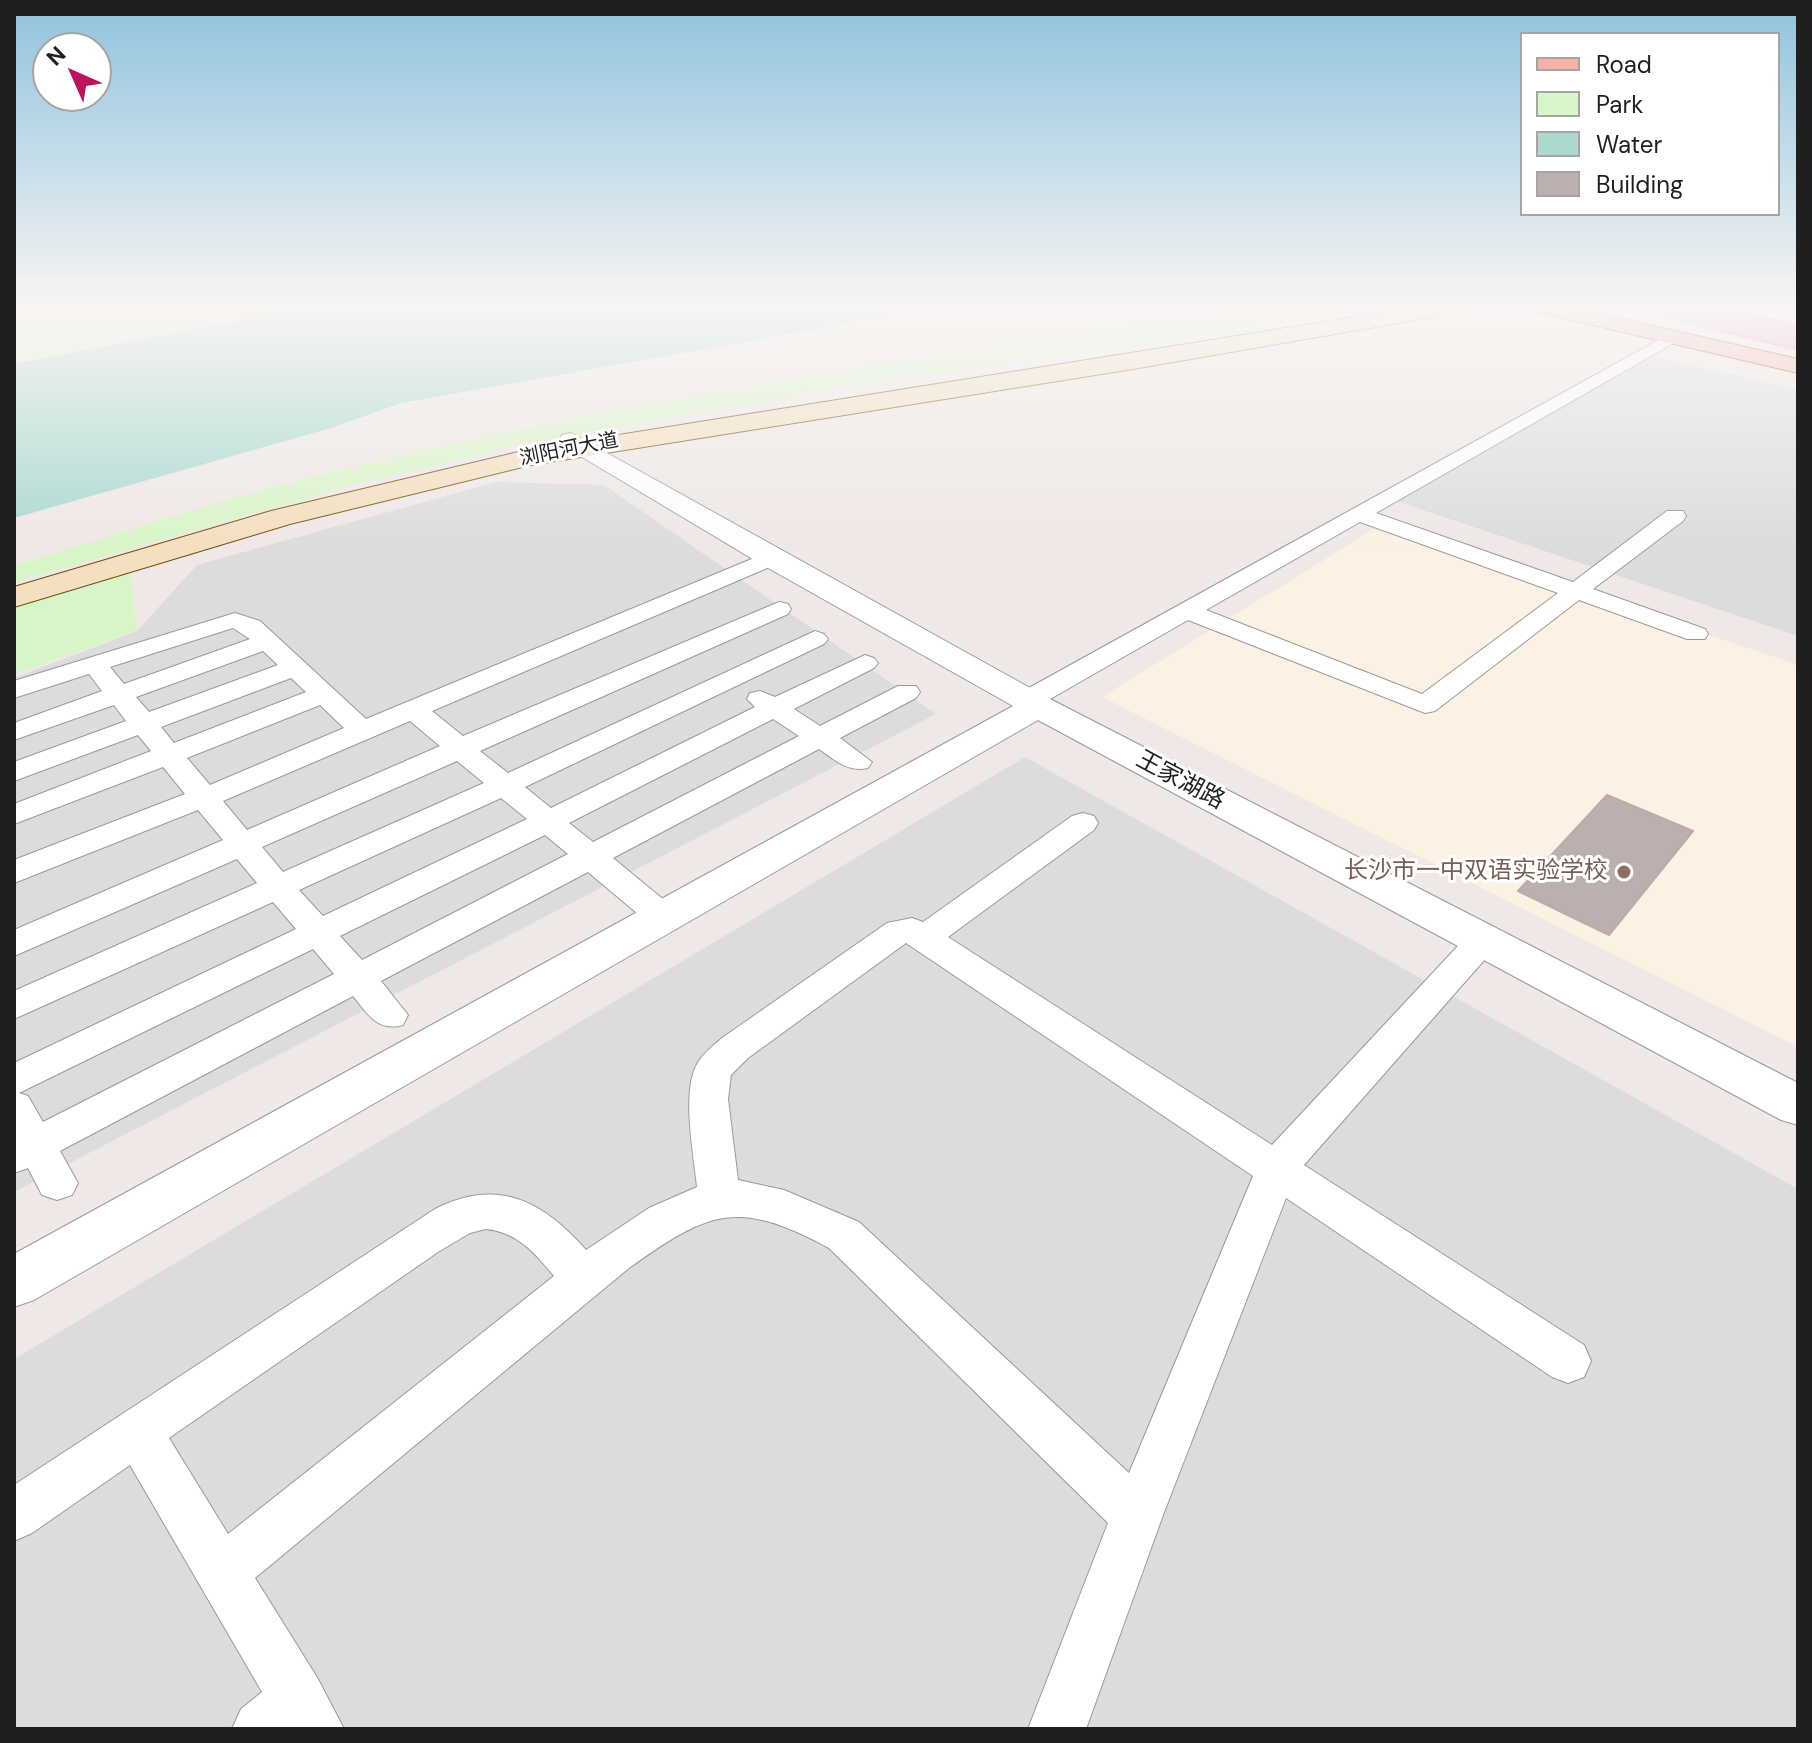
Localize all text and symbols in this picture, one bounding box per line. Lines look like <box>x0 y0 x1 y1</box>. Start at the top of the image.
north arrow <box>32 32 112 112</box>
legend <box>1520 32 1780 216</box>
text: N <box>40 40 72 72</box>
text: Road <box>1596 49 1652 80</box>
text: Park <box>1596 89 1643 120</box>
text: Water <box>1596 129 1662 160</box>
text: Building <box>1596 169 1683 200</box>
street label: 浏阳河大道 <box>518 429 620 471</box>
street label: 王家湖路 <box>1131 746 1229 816</box>
place label: 长沙市一中双语实验学校 <box>1344 858 1608 886</box>
marker: 长沙市一中双语实验学校 <box>1615 863 1633 881</box>

